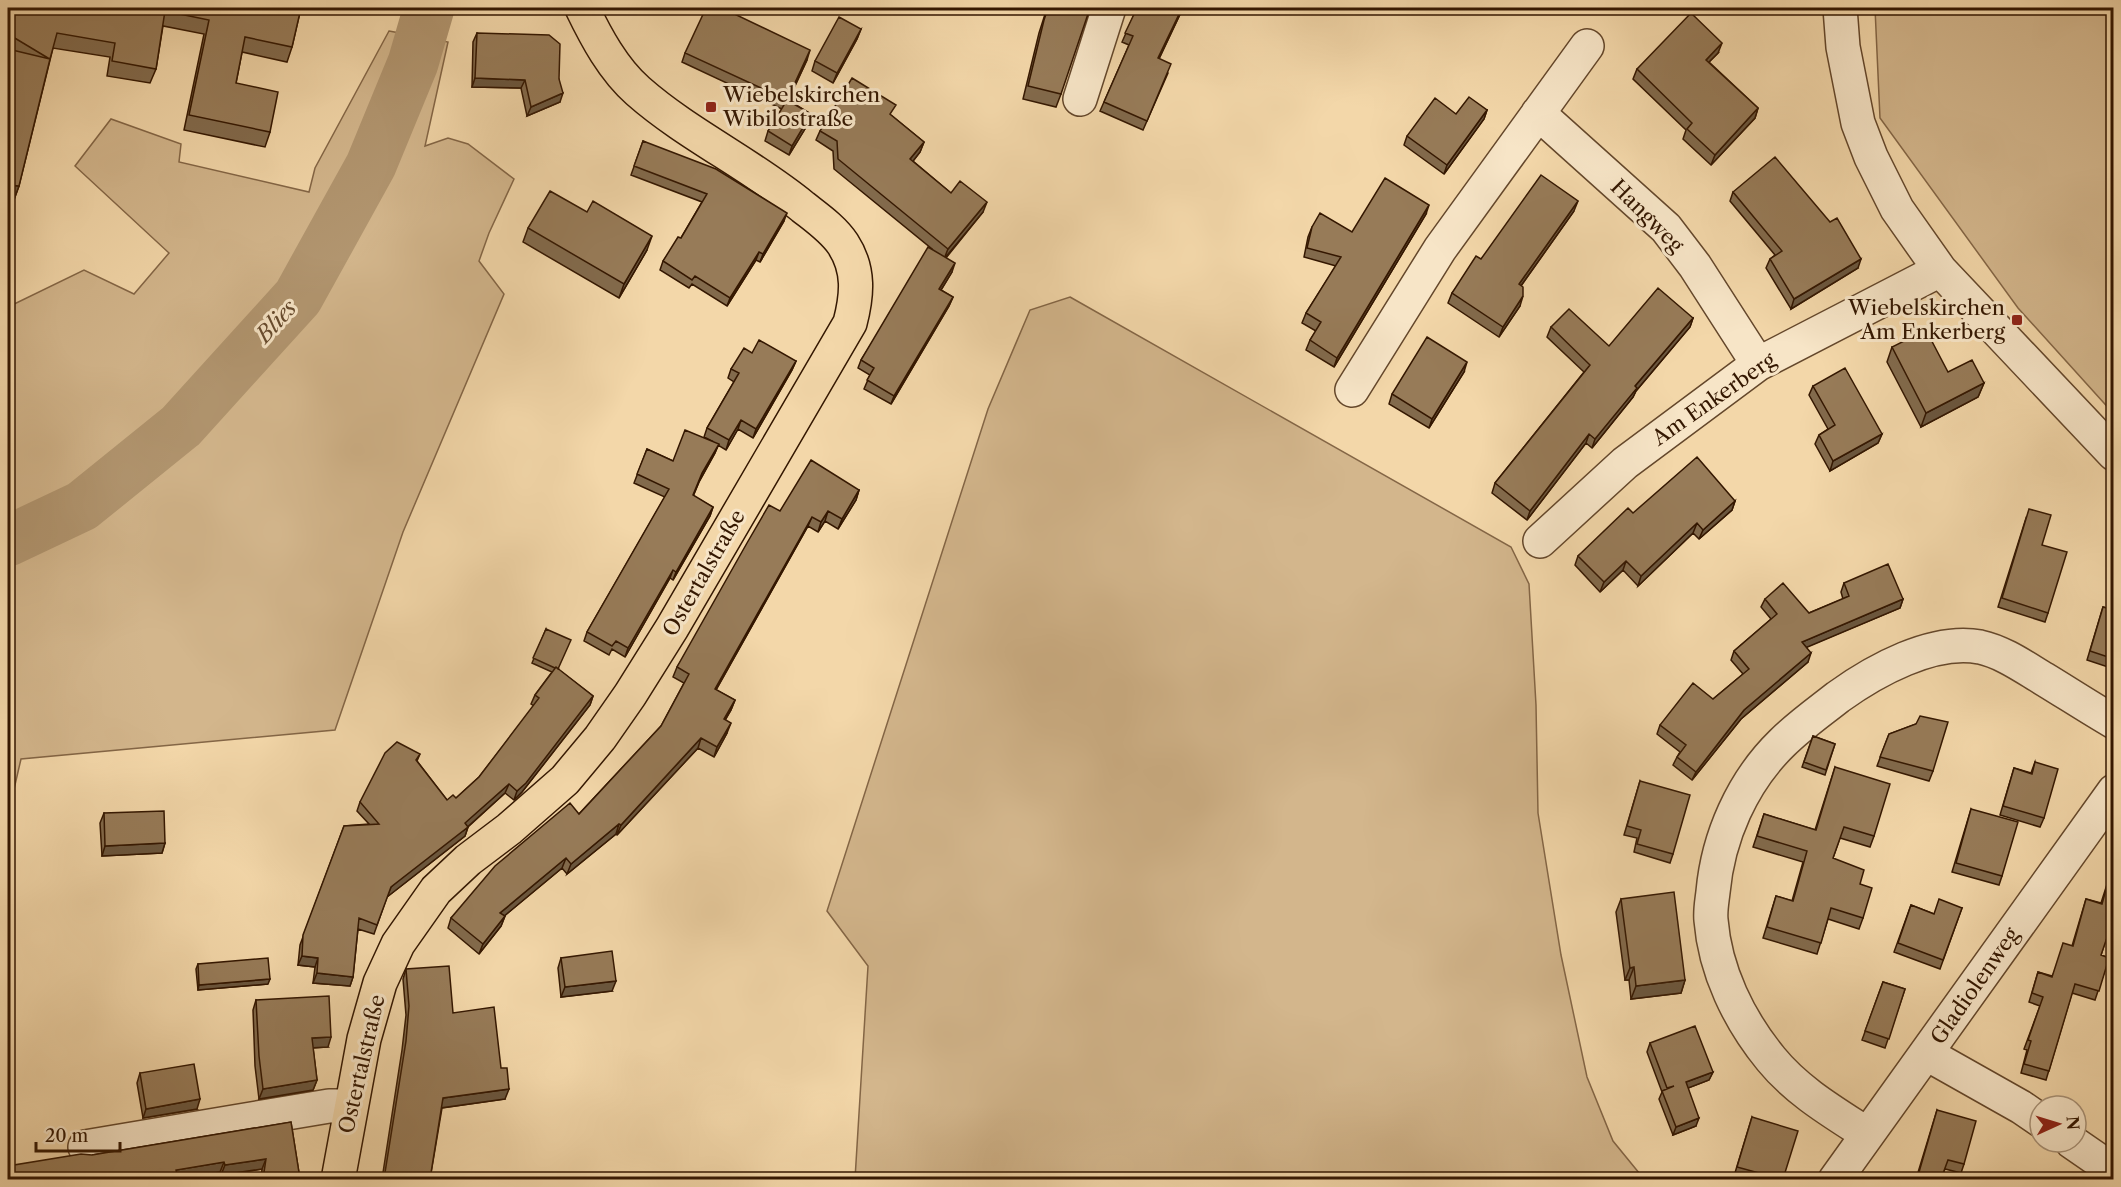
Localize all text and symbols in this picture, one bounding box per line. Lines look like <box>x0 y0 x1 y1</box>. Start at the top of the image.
place label: Wiebelskirchen Wibilostraße <box>722 82 880 131</box>
marker: Wiebelskirchen Wibilostraße <box>704 100 718 114</box>
street label: Hangweg <box>1606 174 1690 258</box>
water label: Blies <box>249 294 303 350</box>
place label: Wiebelskirchen Am Enkerberg <box>1847 295 2006 344</box>
marker: Wiebelskirchen Am Enkerberg <box>2010 313 2024 327</box>
street label: Am Enkerberg <box>1647 346 1781 451</box>
street label: Ostertalstraße <box>657 505 750 640</box>
street label: Gladiolenweg <box>1925 922 2025 1049</box>
street label: Ostertalstraße <box>333 992 390 1136</box>
north arrow <box>2028 1094 2088 1154</box>
scale bar <box>36 1115 120 1153</box>
text: N <box>2063 1115 2083 1131</box>
text: 20 m <box>45 1125 89 1147</box>

